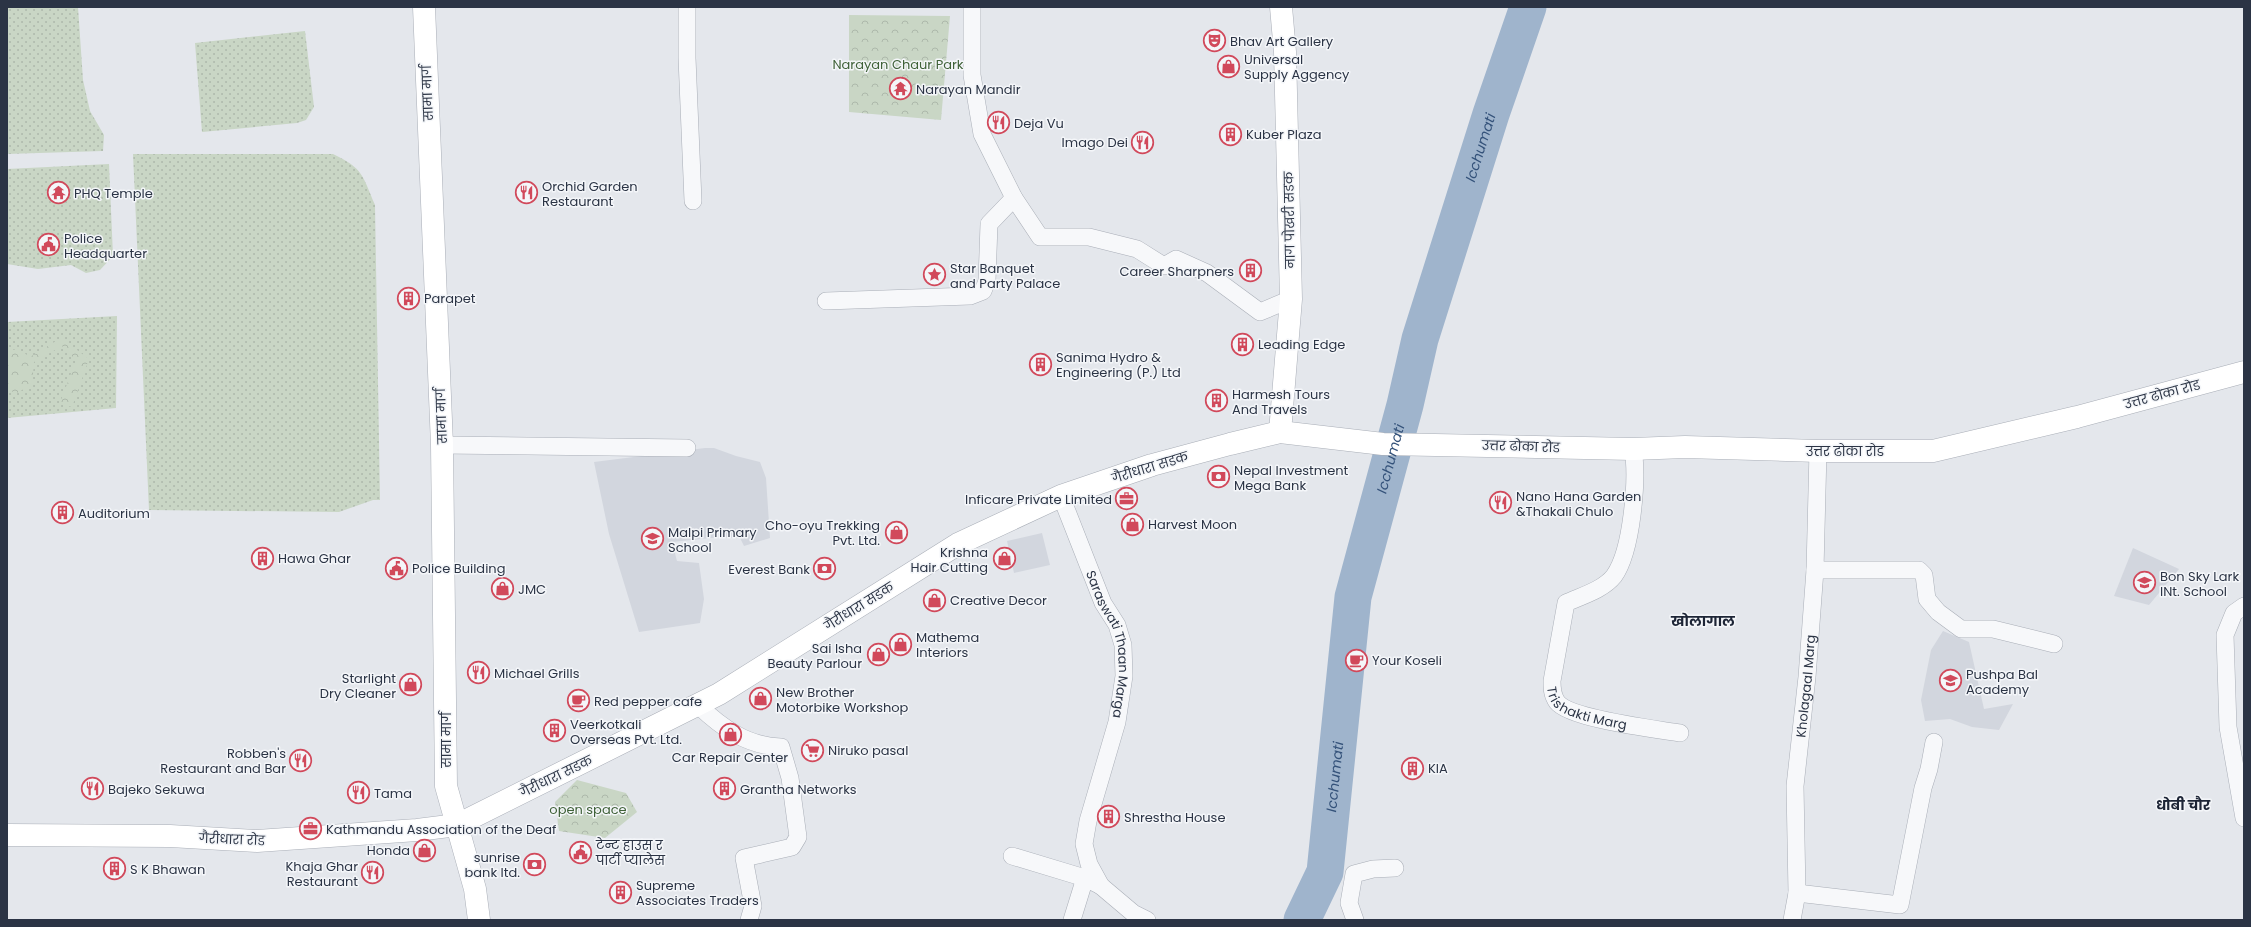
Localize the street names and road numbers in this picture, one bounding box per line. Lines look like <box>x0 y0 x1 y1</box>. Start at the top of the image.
street label: सामा मार्ग <box>417 63 438 122</box>
street label: नाग पोखरी सडक <box>1279 170 1300 270</box>
street label: उत्तर ढोका रोड <box>2121 375 2203 414</box>
street label: सामा मार्ग <box>431 386 452 445</box>
street label: उत्तर ढोका रोड <box>1481 436 1561 457</box>
street label: उत्तर ढोका रोड <box>1805 442 1885 461</box>
street label: गैरीधारा सडक <box>1109 447 1192 488</box>
street label: Saraswati Thaan Marga <box>1081 568 1133 719</box>
street label: गैरीधारा सडक <box>820 577 899 636</box>
street label: Kholagaal Marg <box>1791 634 1820 738</box>
street label: Trishakti Marg <box>1542 685 1628 735</box>
street label: सामा मार्ग <box>437 710 456 769</box>
street label: गैरीधारा सडक <box>516 750 597 803</box>
street label: गैरीधारा रोड <box>198 829 266 850</box>

